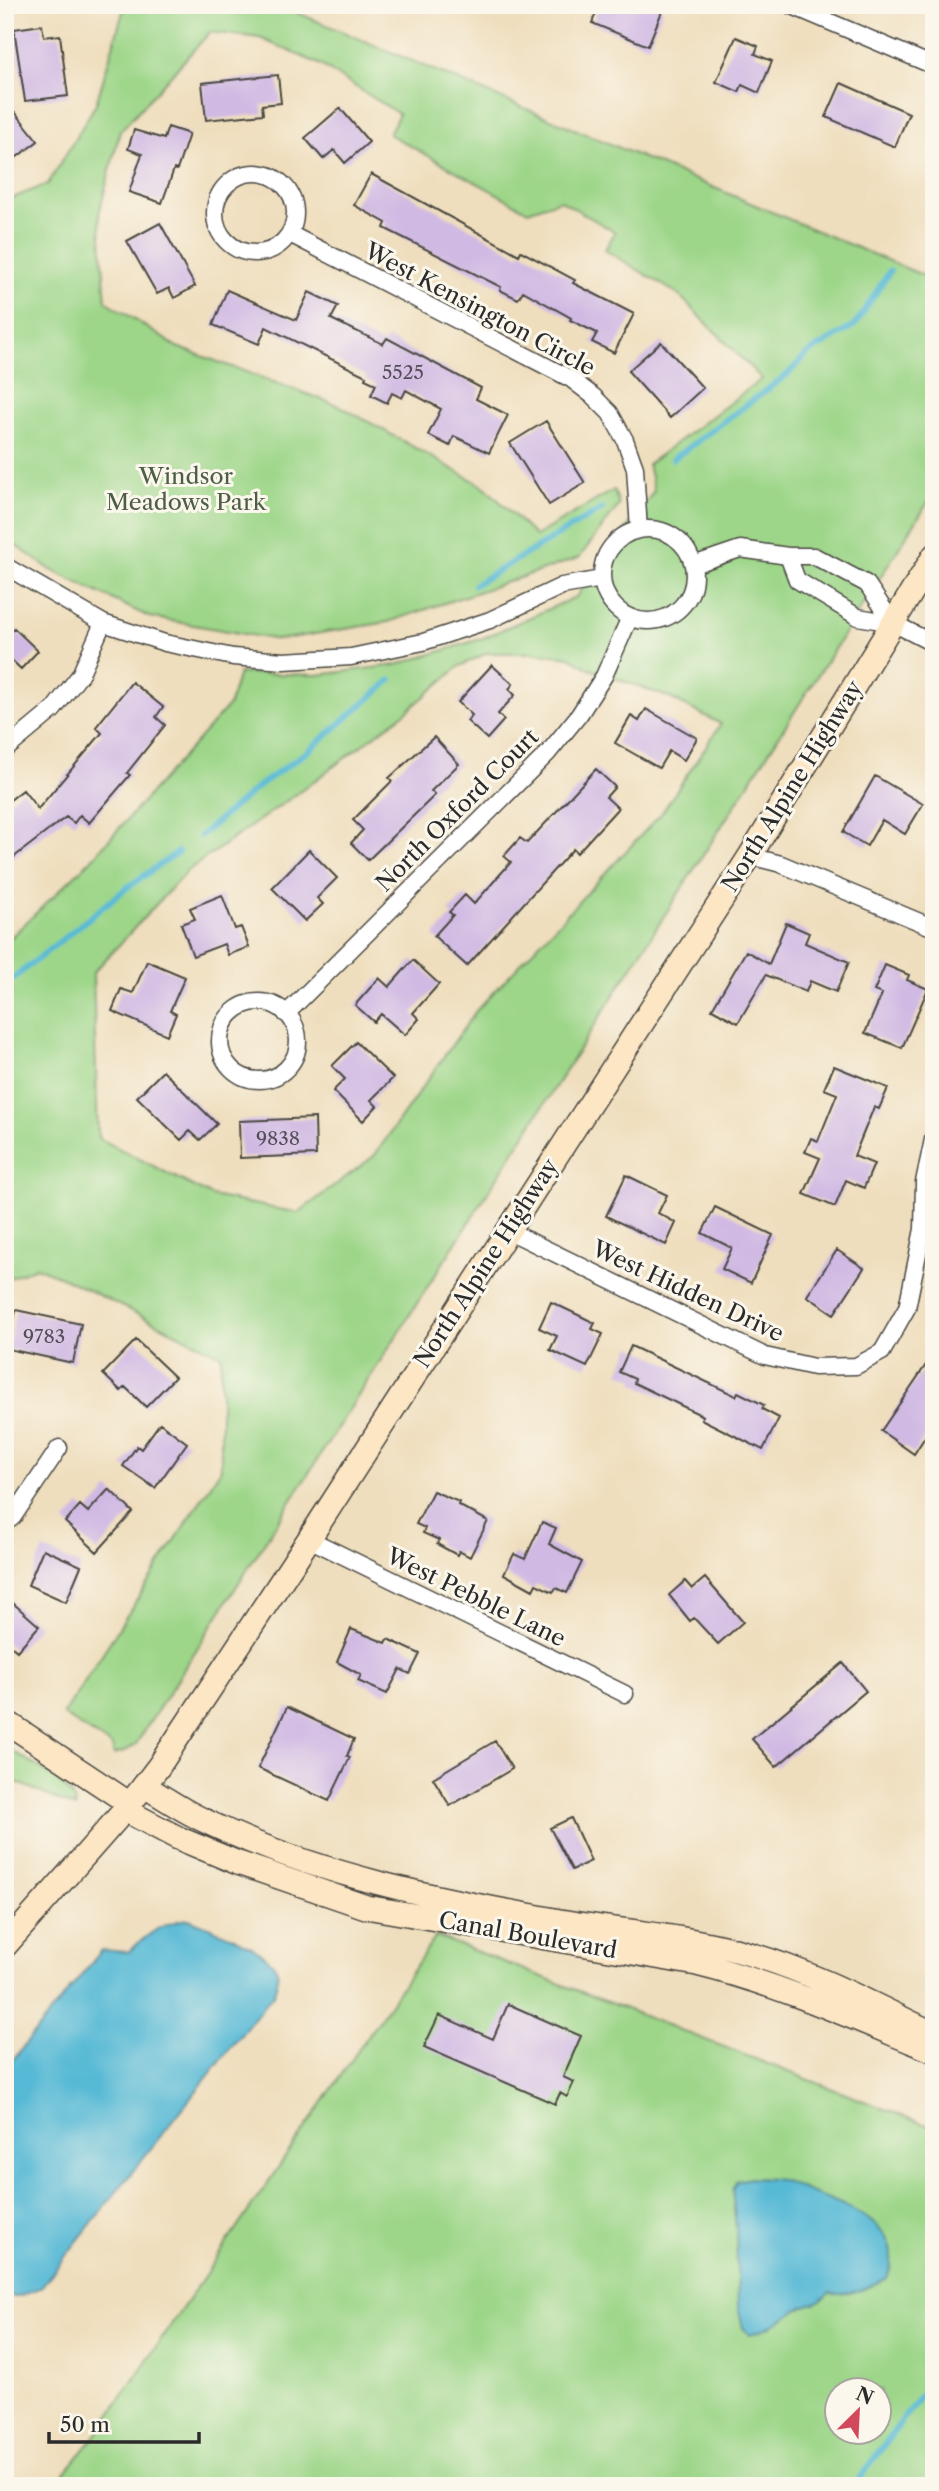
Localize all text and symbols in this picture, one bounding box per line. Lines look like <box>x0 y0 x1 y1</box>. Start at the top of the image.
street label: West Kensington Circle <box>359 236 600 382</box>
house number: 5525 <box>382 361 424 384</box>
park label: Windsor Meadows Park <box>106 462 268 516</box>
street label: North Alpine Highway <box>716 675 869 897</box>
street label: North Oxford Court <box>370 723 544 897</box>
house number: 9838 <box>256 1127 300 1150</box>
street label: North Alpine Highway <box>408 1153 564 1373</box>
street label: West Hidden Drive <box>587 1234 788 1348</box>
house number: 9783 <box>23 1325 65 1348</box>
street label: West Pebble Lane <box>381 1541 570 1653</box>
street label: Canal Boulevard <box>437 1906 619 1964</box>
north arrow <box>824 2376 894 2446</box>
text: N <box>852 2382 877 2410</box>
scale bar <box>49 2400 200 2444</box>
text: 50 m <box>60 2412 110 2437</box>

